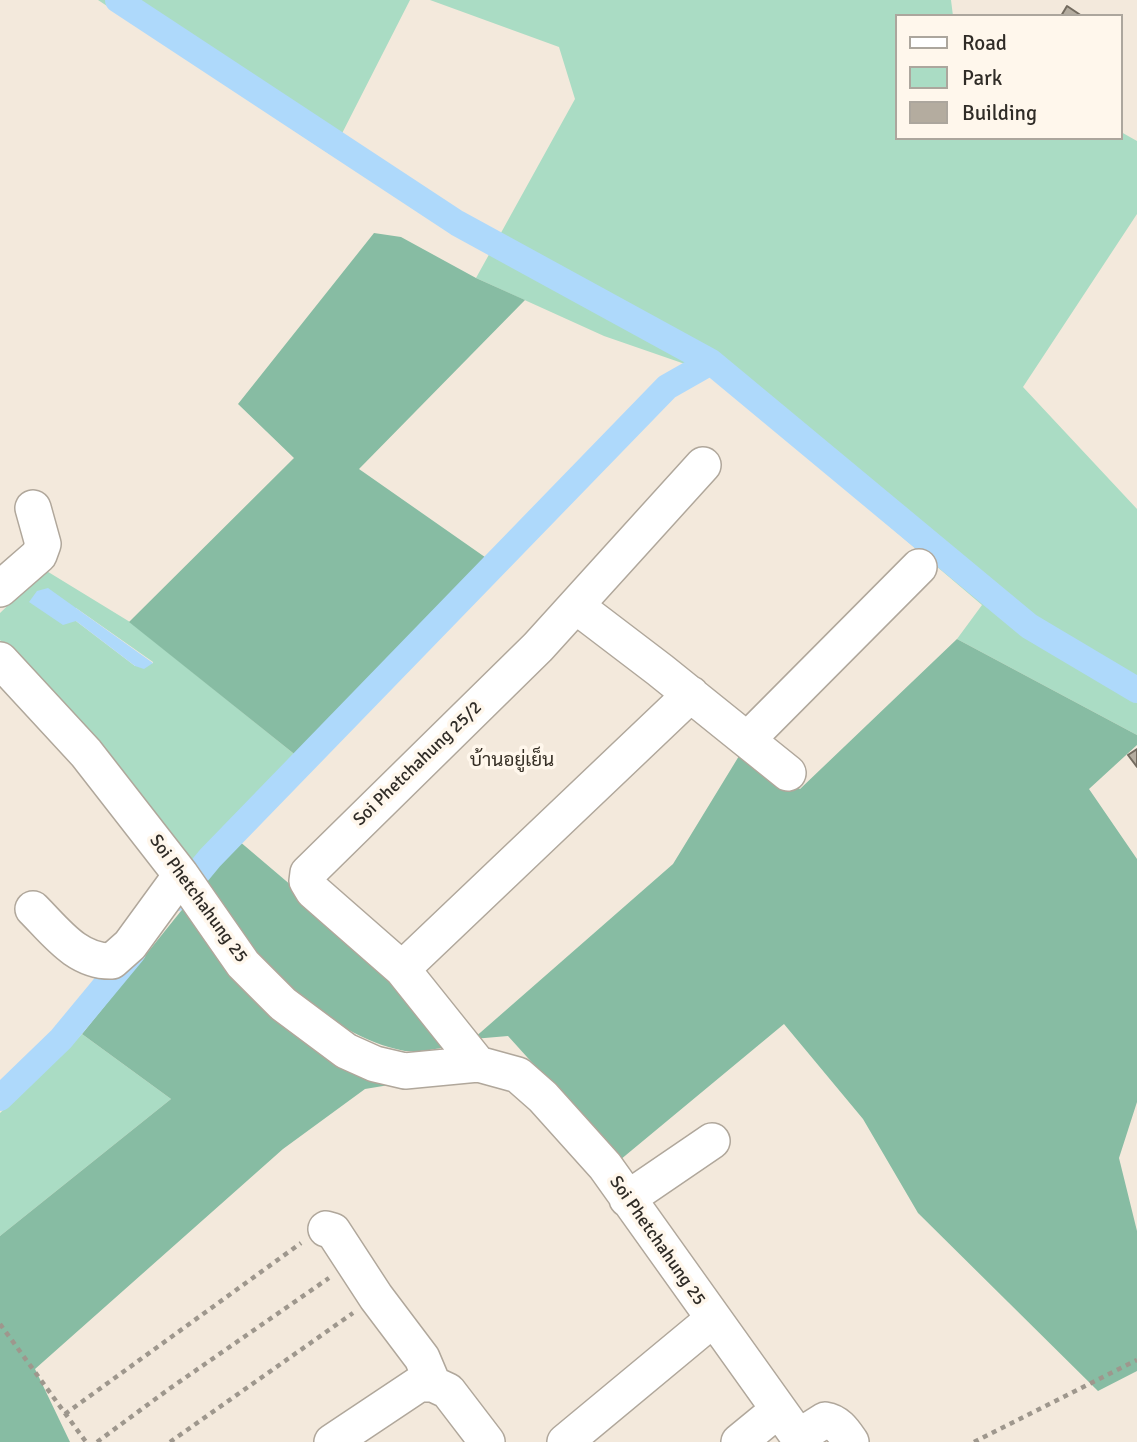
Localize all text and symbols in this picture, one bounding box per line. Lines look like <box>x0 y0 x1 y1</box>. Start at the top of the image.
legend <box>895 14 1123 140</box>
text: Road <box>962 30 1007 56</box>
text: Park <box>962 65 1002 91</box>
text: Building <box>962 100 1037 126</box>
street label: Soi Phetchahung 25/2 <box>349 697 487 831</box>
district label: บ้านอยู่เย็น <box>470 750 554 772</box>
street label: Soi Phetchahung 25 <box>144 831 252 967</box>
street label: Soi Phetchahung 25 <box>604 1172 710 1310</box>

